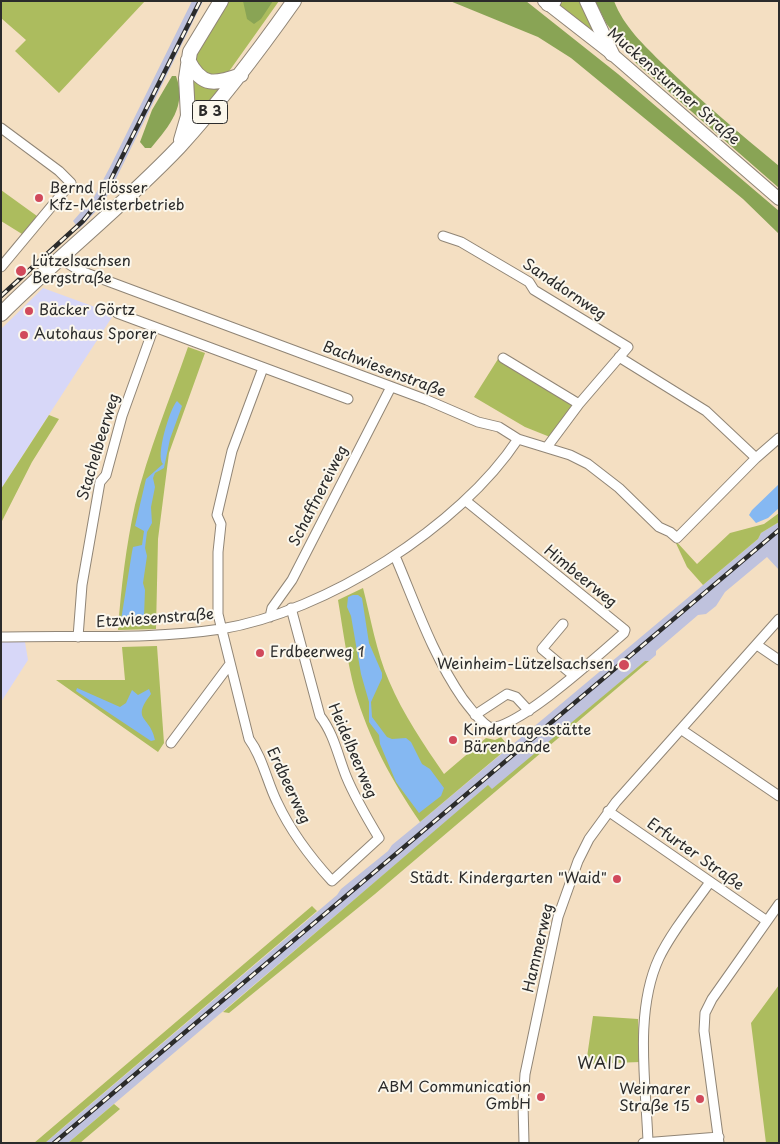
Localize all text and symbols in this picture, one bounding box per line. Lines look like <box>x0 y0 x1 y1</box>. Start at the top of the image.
street label: Muckensturmer Straße <box>603 25 743 149</box>
road number: B 3 <box>192 100 228 124</box>
place label: Bernd Flösser Kfz-Meisterbetrieb <box>49 180 184 215</box>
marker: Bernd Flösser Kfz-Meisterbetrieb <box>33 192 45 204</box>
place label: Lützelsachsen Bergstraße <box>32 253 131 288</box>
street label: Sanddornweg <box>519 255 609 325</box>
marker: Lützelsachsen Bergstraße <box>14 264 28 278</box>
place label: Bäcker Görtz <box>39 302 135 320</box>
marker: Bäcker Görtz <box>23 305 35 317</box>
place label: Autohaus Sporer <box>34 326 156 344</box>
marker: Autohaus Sporer <box>18 329 30 341</box>
street label: Bachwiesenstraße <box>320 338 448 402</box>
street label: Stachelbeerweg <box>74 391 124 503</box>
street label: Schaffnereiweg <box>286 443 352 549</box>
street label: Himbeerweg <box>540 542 620 612</box>
street label: Etzwiesenstraße <box>95 606 215 632</box>
place label: Erdbeerweg 1 <box>270 644 364 662</box>
marker: Erdbeerweg 1 <box>254 647 266 659</box>
place label: Weinheim-Lützelsachsen <box>437 656 613 674</box>
marker: Weinheim-Lützelsachsen <box>617 658 631 672</box>
street label: Heidelbeerweg <box>324 701 380 801</box>
place label: Kindertagesstätte Bärenbande <box>463 722 591 757</box>
marker: Kindertagesstätte Bärenbande <box>447 734 459 746</box>
street label: Erdbeerweg <box>262 745 314 827</box>
street label: Erfurter Straße <box>643 815 747 895</box>
place label: Städt. Kindergarten "Waid" <box>409 870 607 888</box>
marker: Städt. Kindergarten "Waid" <box>611 873 623 885</box>
street label: Hammerweg <box>520 902 558 994</box>
district label: WAID <box>577 1055 627 1075</box>
place label: ABM Communication GmbH <box>378 1079 531 1114</box>
place label: Weimarer Straße 15 <box>619 1081 690 1116</box>
marker: ABM Communication GmbH <box>535 1091 547 1103</box>
marker: Weimarer Straße 15 <box>694 1093 706 1105</box>

